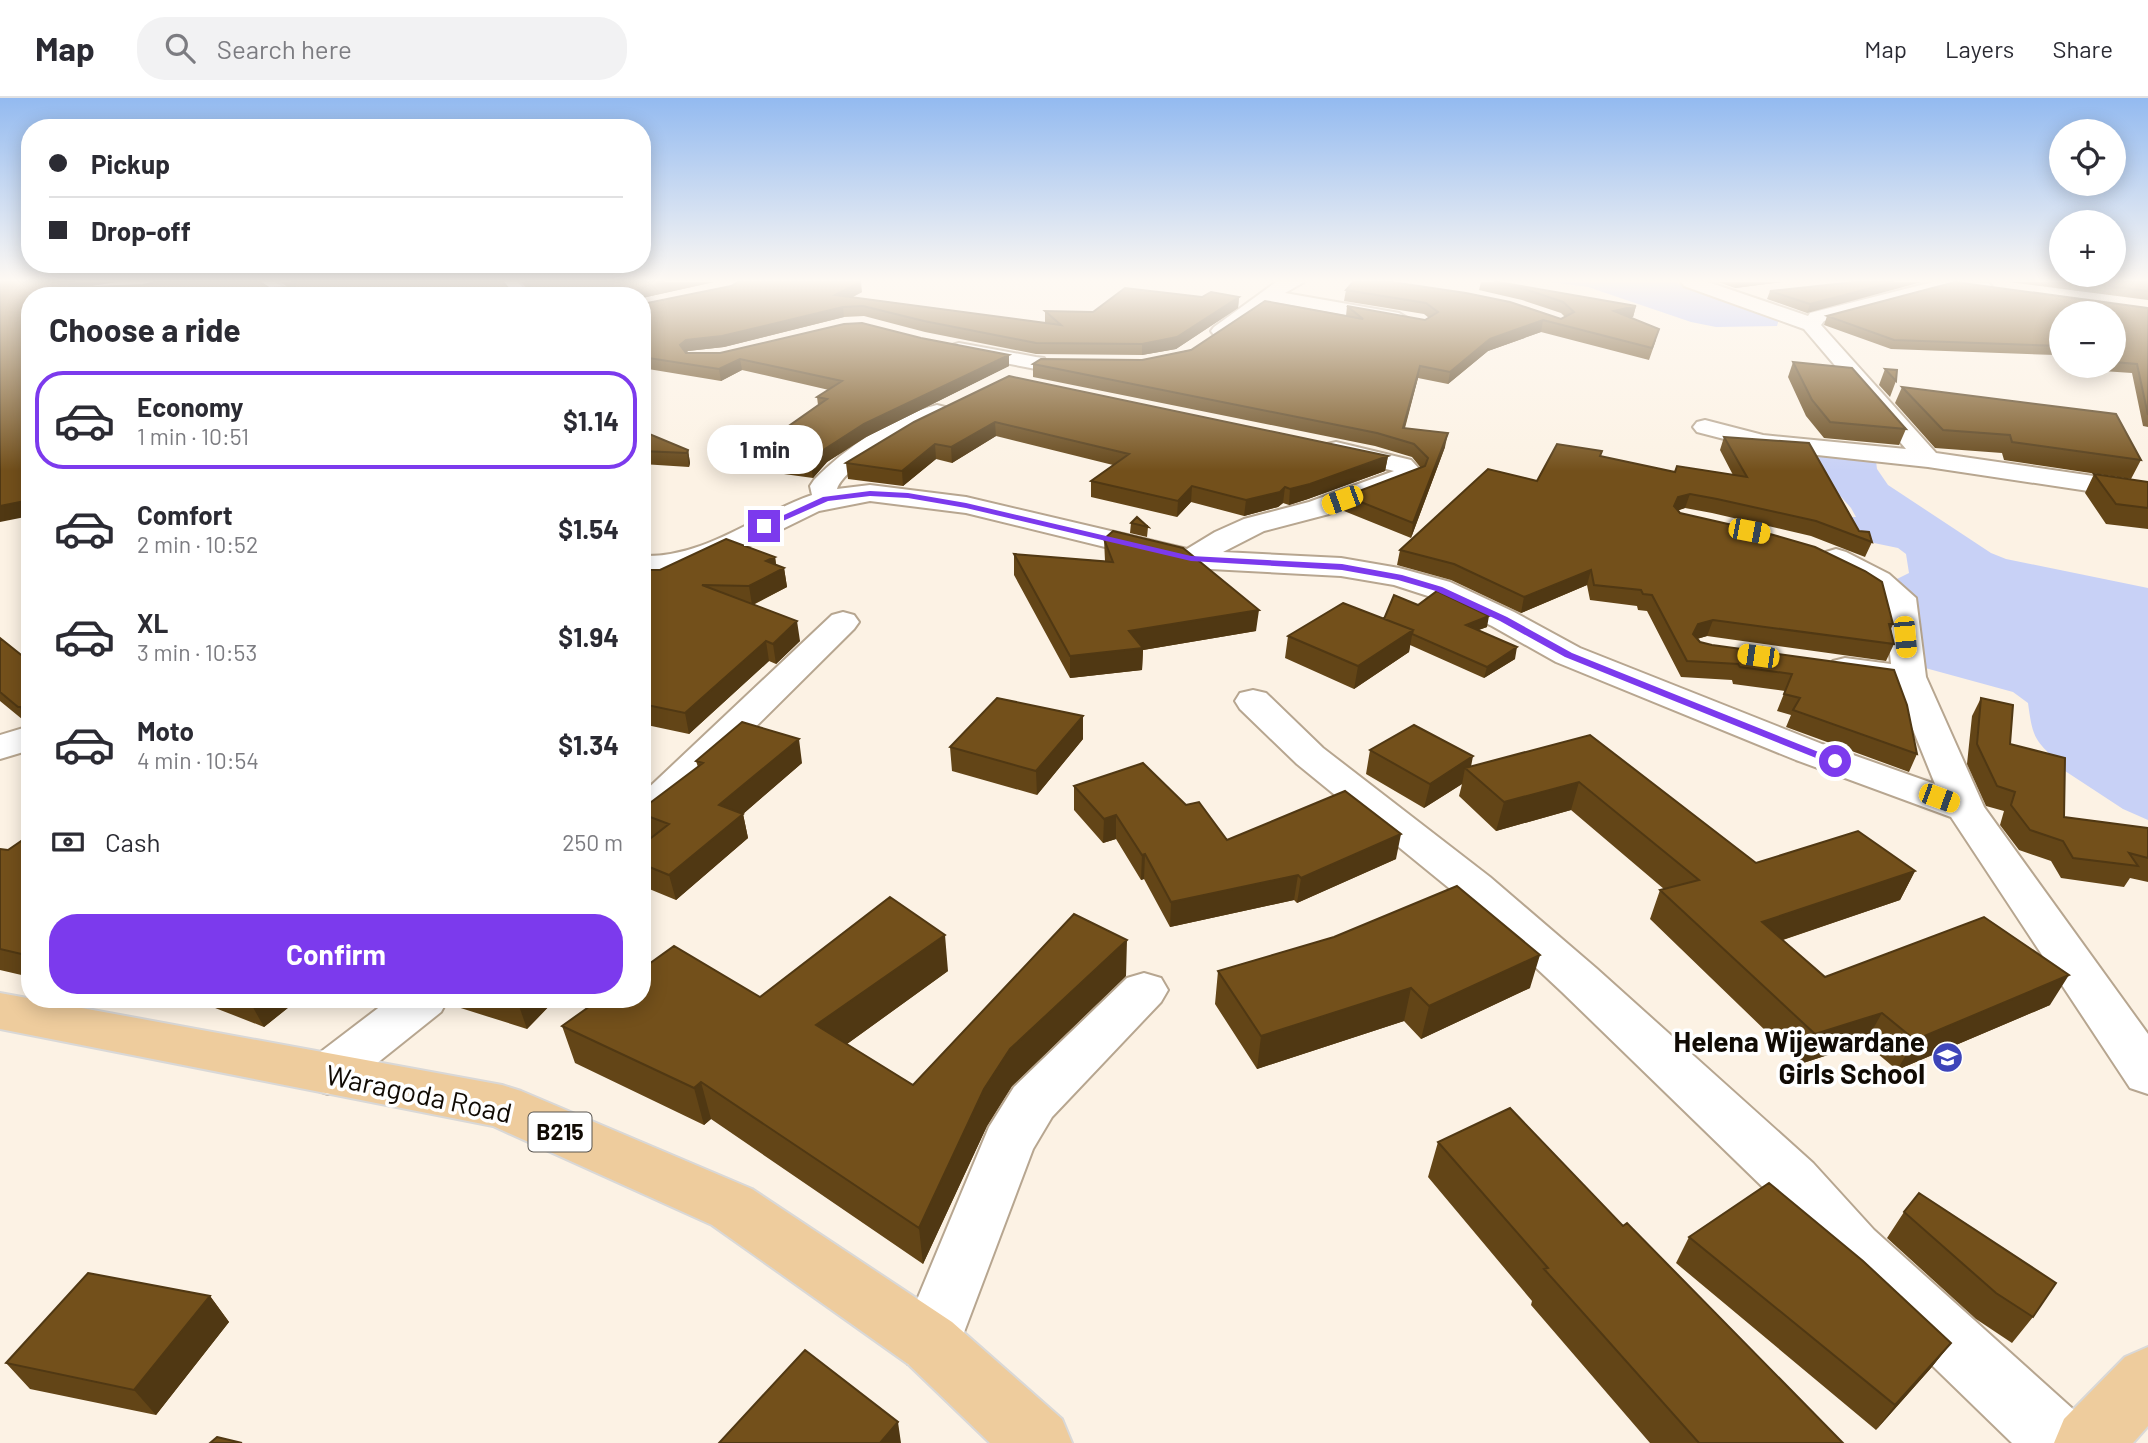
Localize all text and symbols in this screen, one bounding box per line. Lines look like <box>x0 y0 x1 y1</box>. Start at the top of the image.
search box <box>137 17 627 80</box>
text: Map <box>35 28 95 68</box>
icon: search <box>161 29 199 67</box>
text: Search here <box>217 33 352 64</box>
text: Map <box>1864 34 1907 63</box>
text: Layers <box>1945 34 2014 63</box>
text: Share <box>2052 34 2113 63</box>
map controls <box>2049 119 2126 378</box>
button: locate <box>2049 119 2126 196</box>
text: Pickup <box>91 148 170 179</box>
button: + <box>2049 210 2126 287</box>
text: Drop-off <box>91 215 191 246</box>
button: − <box>2049 301 2126 378</box>
text: Choose a ride <box>49 310 241 348</box>
icon: car <box>53 389 116 452</box>
text: Economy <box>137 391 243 422</box>
text: $1.14 <box>563 405 619 436</box>
text: 1 min · 10:51 <box>137 422 249 450</box>
callout: 1 min <box>706 424 822 474</box>
text: 1 min <box>740 435 790 463</box>
car <box>1319 483 1366 517</box>
icon: car <box>53 497 116 560</box>
text: Comfort <box>137 499 233 530</box>
route end <box>748 510 780 542</box>
text: $1.54 <box>558 513 619 544</box>
car <box>1727 517 1772 545</box>
text: 2 min · 10:52 <box>137 530 258 558</box>
icon: car <box>53 605 116 668</box>
text: XL <box>137 607 168 638</box>
car <box>1893 615 1918 659</box>
text: $1.94 <box>558 621 619 652</box>
text: 3 min · 10:53 <box>137 638 257 666</box>
car <box>1736 643 1781 669</box>
icon: car <box>53 713 116 776</box>
text: Moto <box>137 715 194 746</box>
text: $1.34 <box>558 729 619 760</box>
route start <box>1819 745 1851 777</box>
text: 4 min · 10:54 <box>137 746 259 774</box>
car <box>1916 781 1963 815</box>
icon: cash <box>49 823 87 861</box>
text: Cash <box>105 826 160 857</box>
text: 250 m <box>562 828 623 856</box>
button: Confirm <box>49 914 623 994</box>
place label: Helena Wijewardane Girls School <box>1674 1024 1925 1090</box>
school or university icon: Helena Wijewardane Girls School <box>1931 1041 1965 1075</box>
street label: Waragoda Road <box>323 1057 515 1129</box>
road number: B215 <box>528 1113 592 1152</box>

